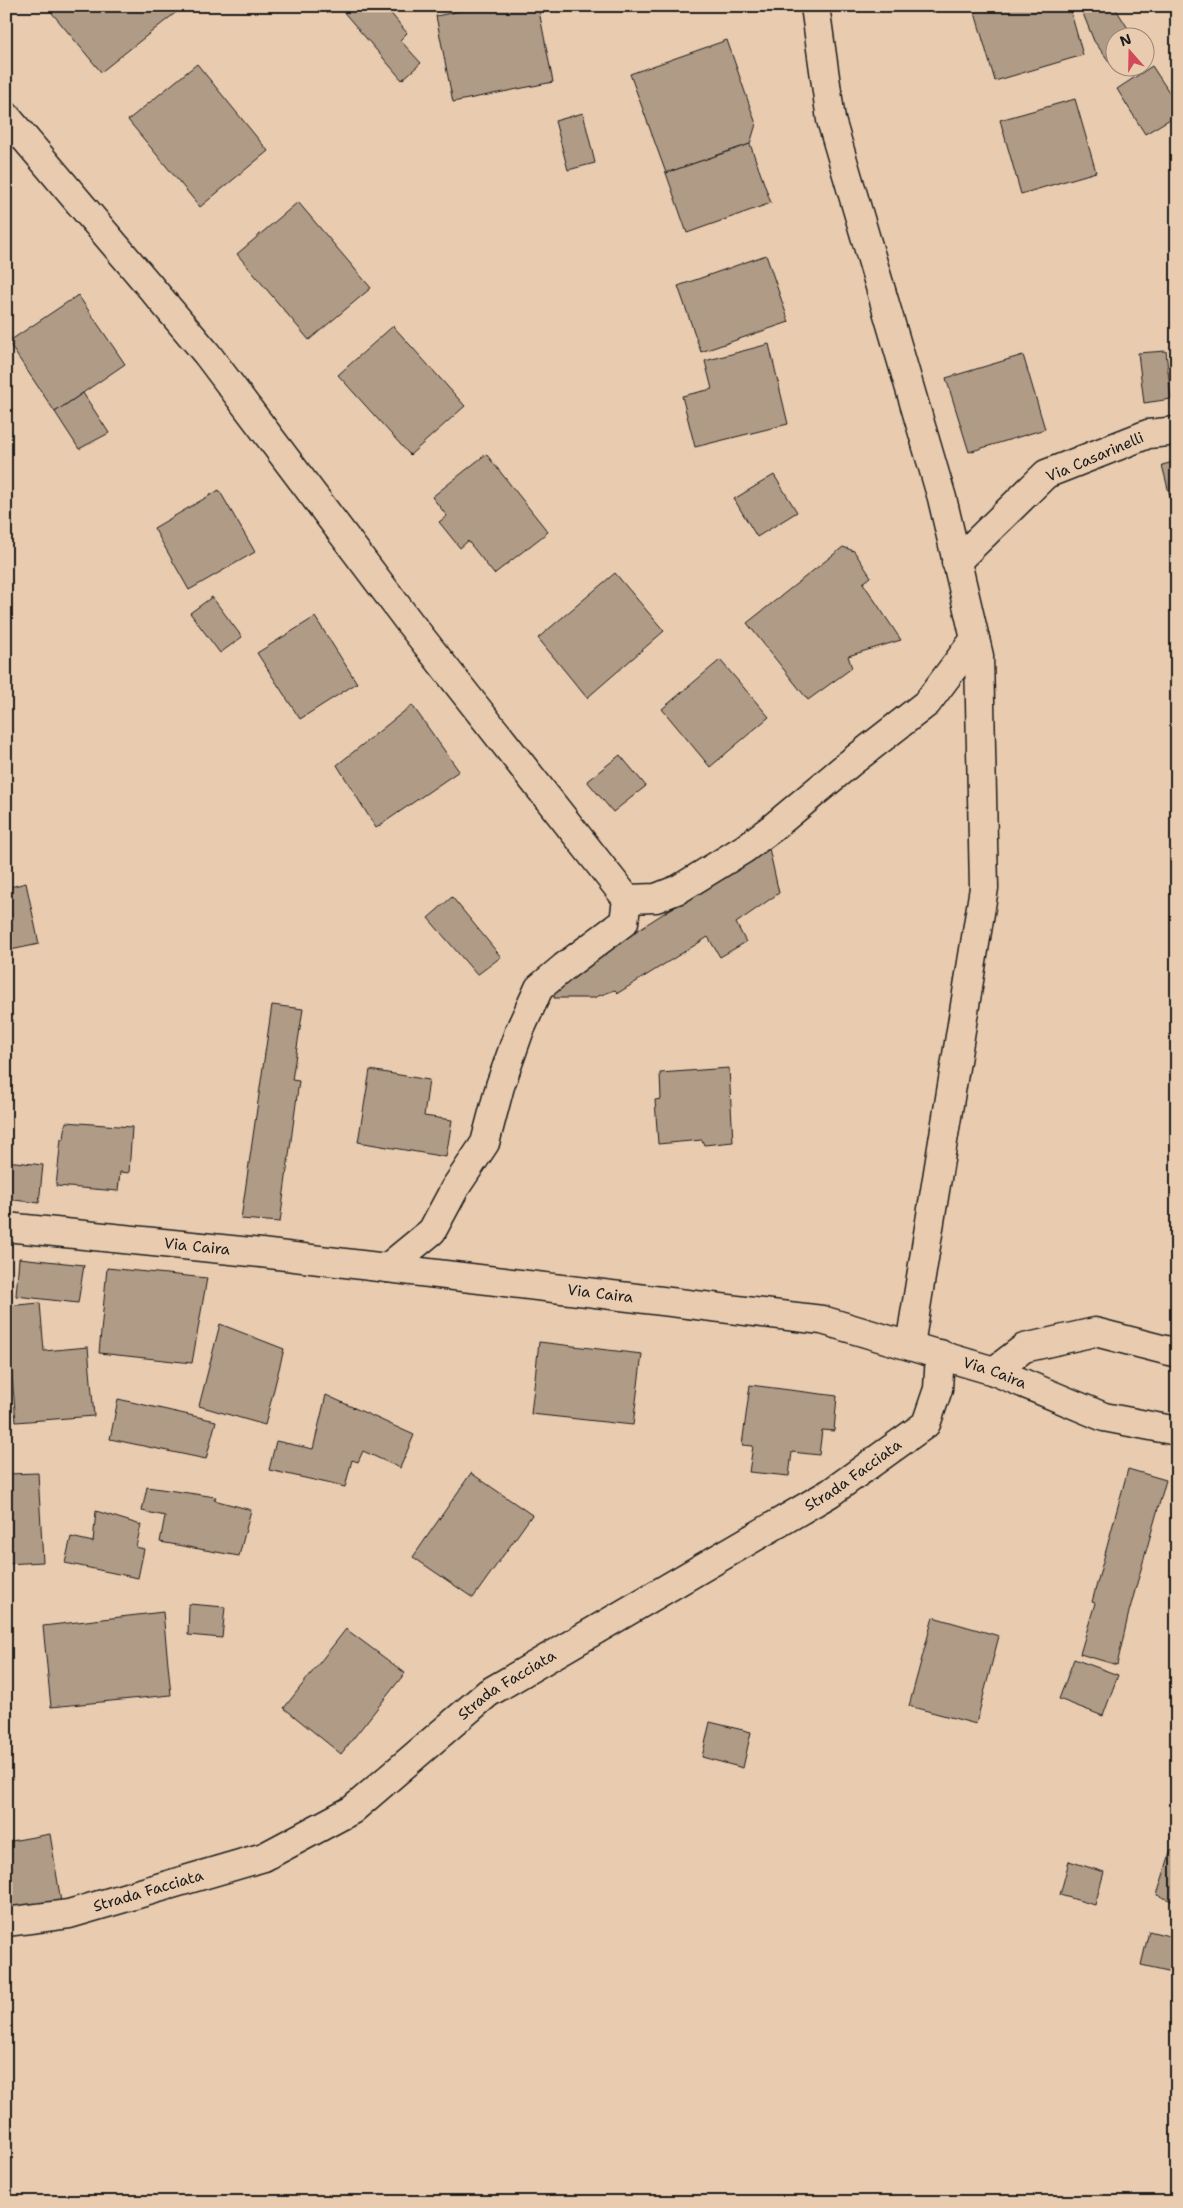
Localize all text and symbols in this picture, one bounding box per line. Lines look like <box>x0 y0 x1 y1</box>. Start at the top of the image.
north arrow <box>1106 28 1156 78</box>
text: N <box>1117 29 1134 50</box>
street label: Via Casarinelli <box>1043 427 1147 487</box>
street label: Via Caira <box>163 1233 232 1260</box>
street label: Via Caira <box>566 1280 635 1307</box>
street label: Via Caira <box>961 1352 1030 1394</box>
street label: Strada Facciata <box>801 1434 906 1516</box>
street label: Strada Facciata <box>454 1645 560 1725</box>
street label: Strada Facciata <box>91 1865 206 1916</box>

